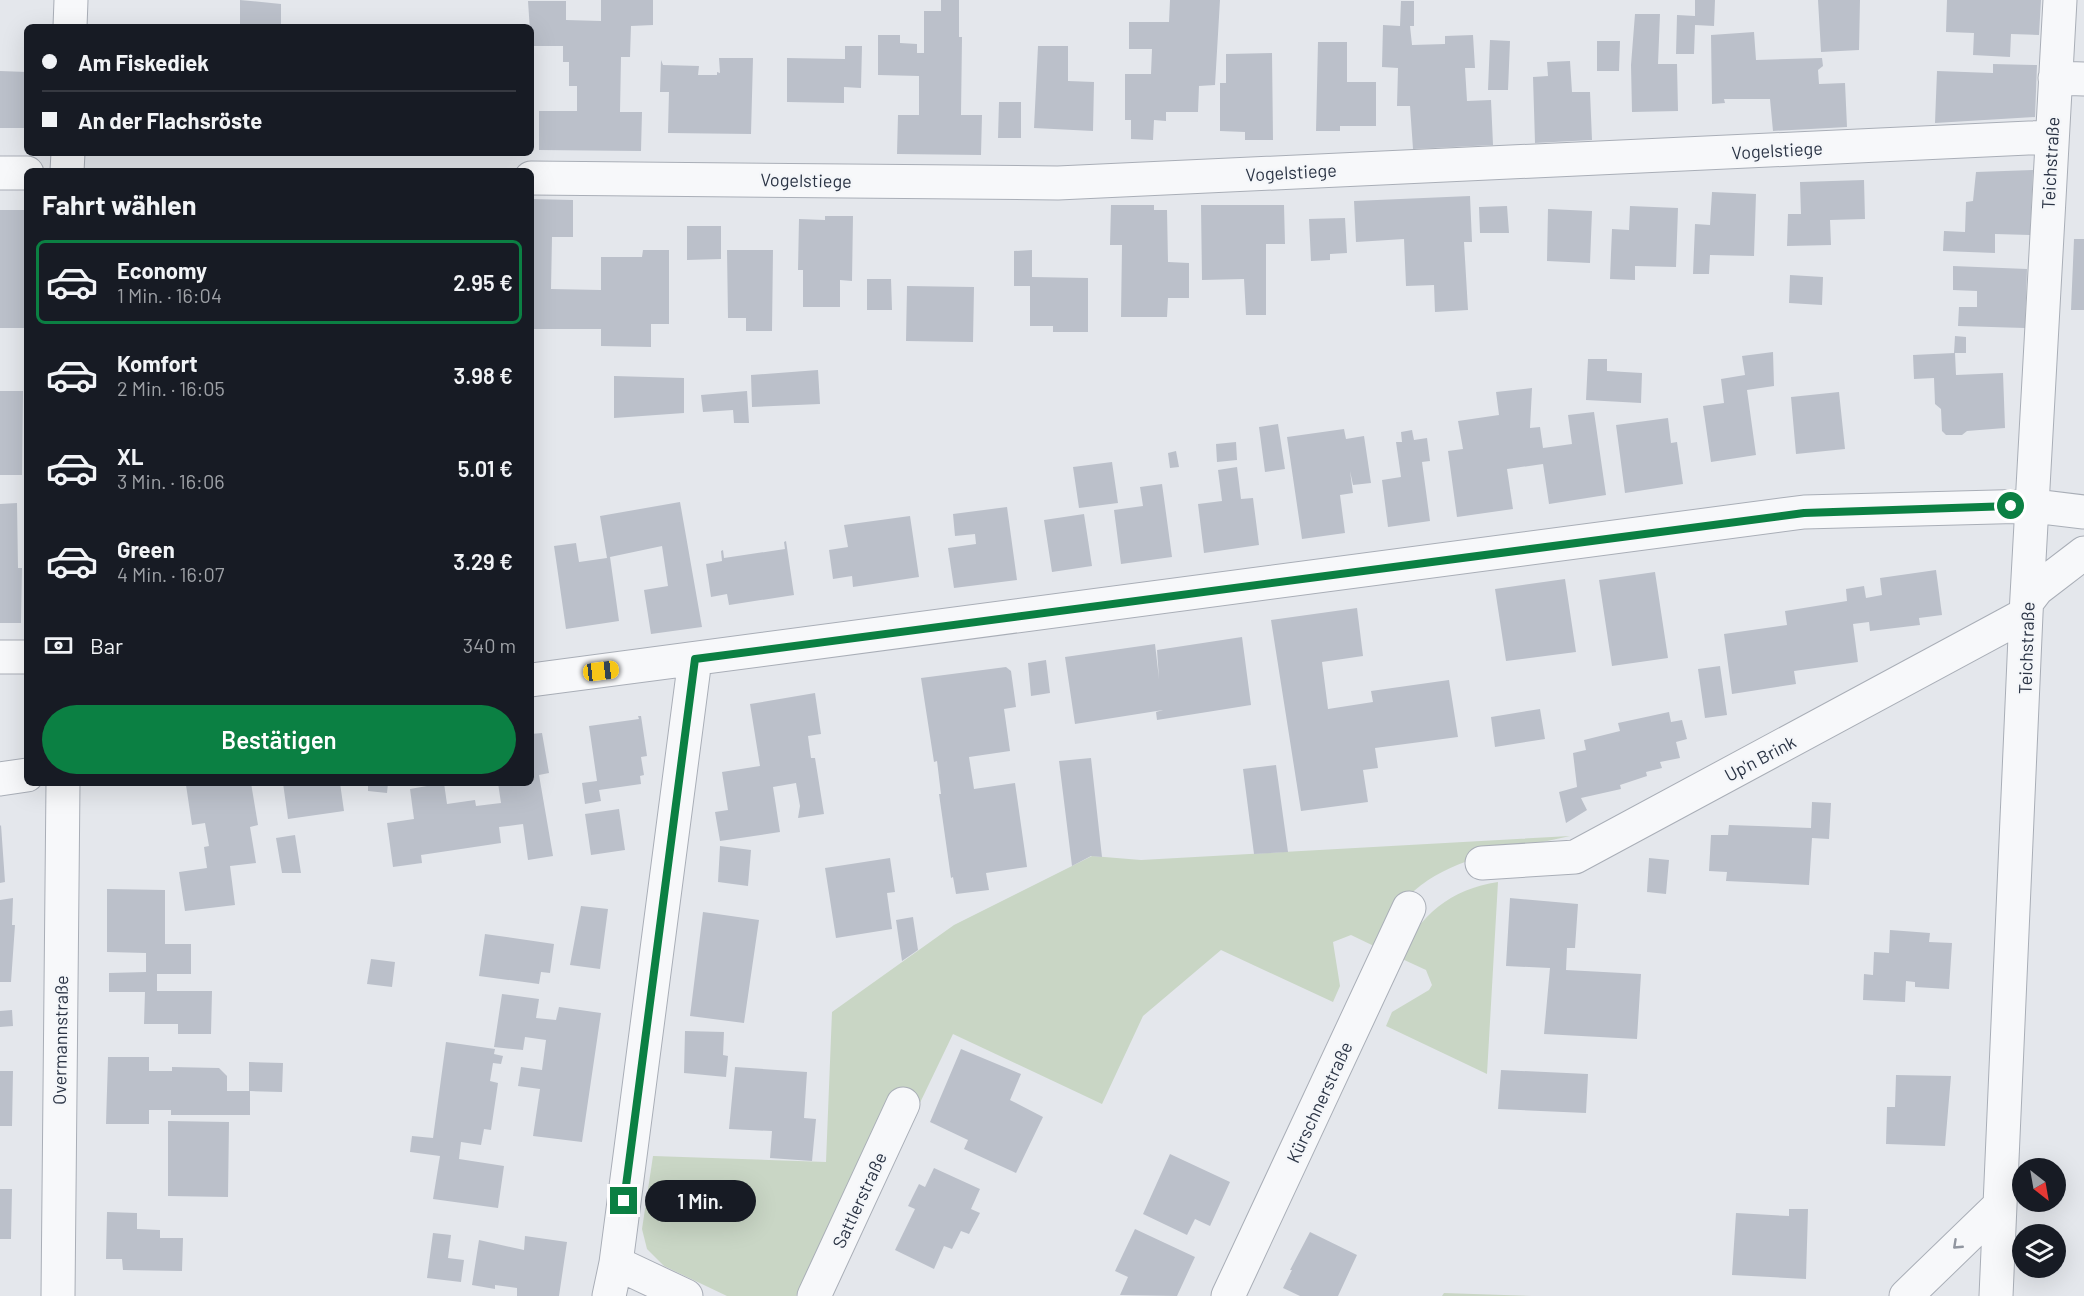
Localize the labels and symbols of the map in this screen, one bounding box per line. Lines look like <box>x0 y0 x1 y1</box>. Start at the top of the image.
street label: Teichstraße <box>2037 116 2063 210</box>
street label: Vogelstiege <box>1731 137 1823 163</box>
street label: Vogelstiege <box>1245 159 1337 185</box>
street label: Vogelstiege <box>760 168 852 192</box>
route start <box>1997 492 2024 519</box>
street label: Teichstraße <box>2013 601 2039 695</box>
car <box>582 660 620 682</box>
street label: Up'n Brink <box>1721 730 1799 786</box>
street label: Overmannstraße <box>48 975 72 1105</box>
street label: Kürschnerstraße <box>1281 1038 1357 1166</box>
street label: Sattlerstraße <box>827 1148 891 1252</box>
north arrow <box>2012 1158 2066 1212</box>
callout: 1 Min. <box>645 1180 756 1222</box>
route end <box>610 1187 637 1214</box>
one-way arrow <box>1954 1238 1964 1249</box>

